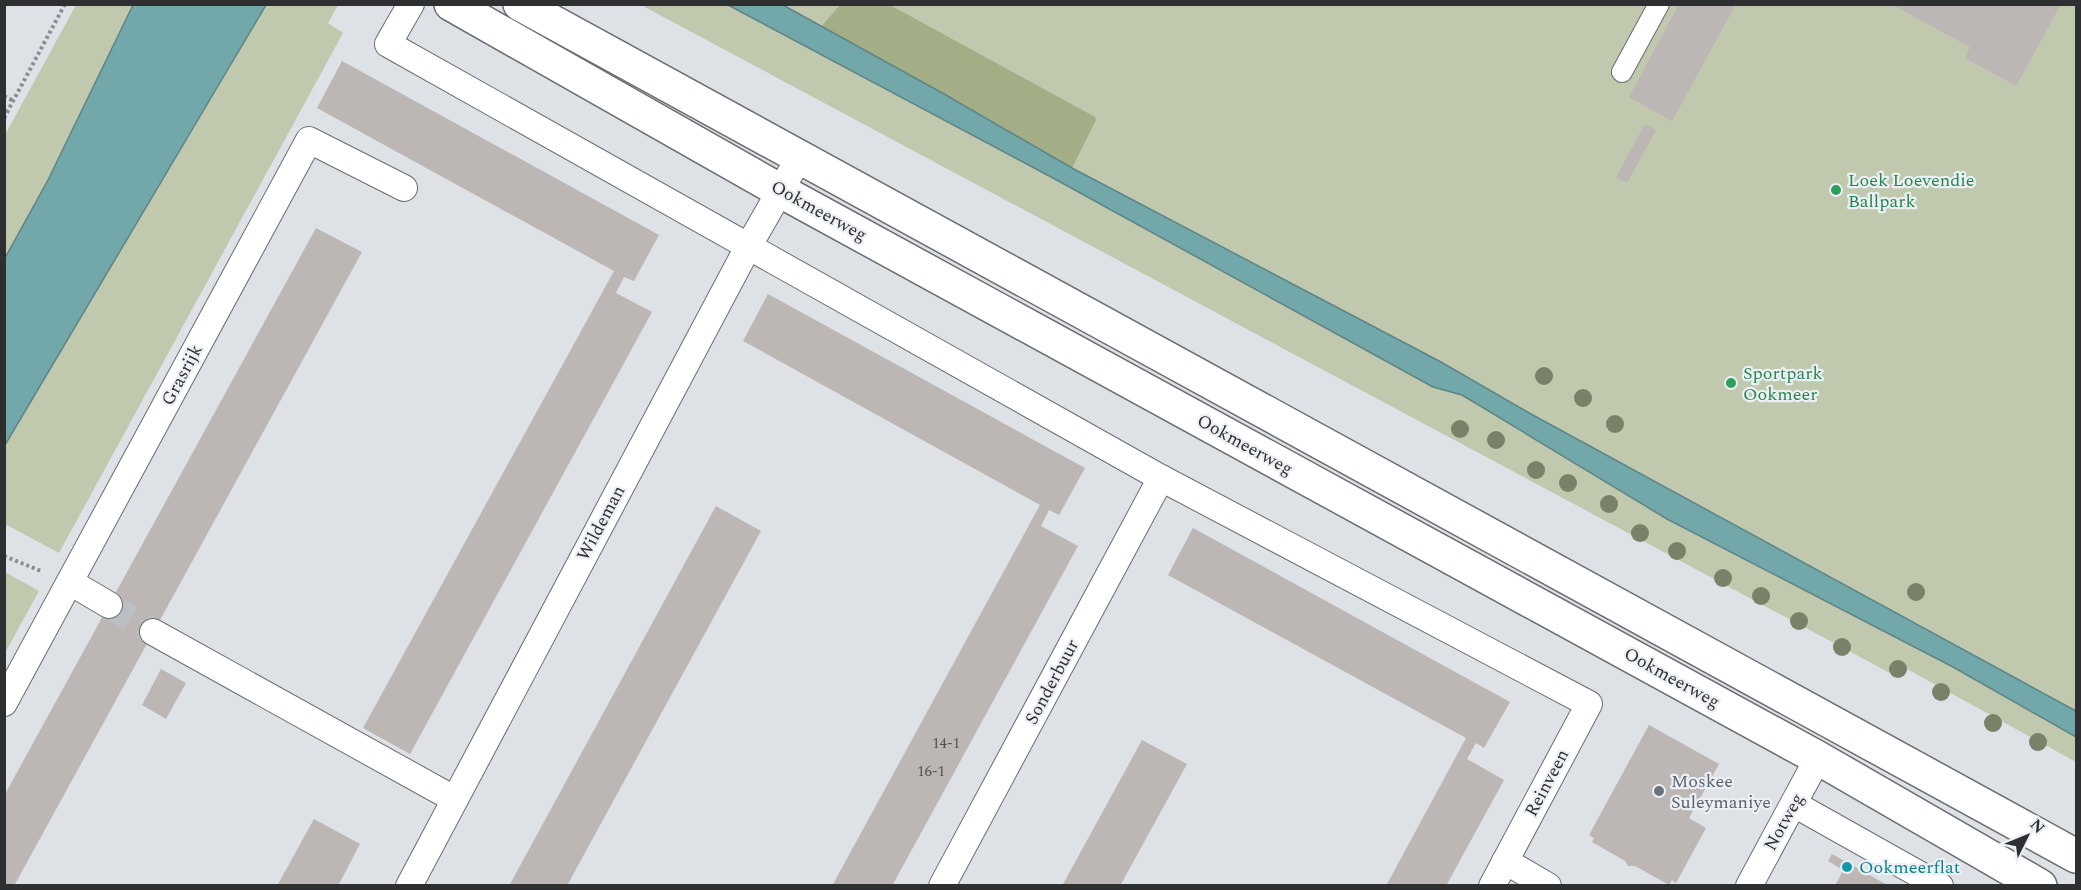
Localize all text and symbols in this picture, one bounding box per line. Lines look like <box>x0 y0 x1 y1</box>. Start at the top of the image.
place label: Loek Loevendie Ballpark <box>1848 167 1975 215</box>
street label: Ookmeerweg <box>766 173 872 249</box>
marker: Loek Loevendie Ballpark <box>1829 183 1843 197</box>
street label: Grasrijk <box>155 339 209 411</box>
place label: Sportpark Ookmeer <box>1743 360 1823 408</box>
marker: Sportpark Ookmeer <box>1724 376 1738 390</box>
street label: Ookmeerweg <box>1192 407 1298 483</box>
street label: Wildeman <box>570 481 632 565</box>
street label: Sonderbuur <box>1018 634 1086 730</box>
street label: Ookmeerweg <box>1619 640 1725 716</box>
house number: 14-1 <box>932 732 960 755</box>
street label: Reinveen <box>1518 744 1576 822</box>
house number: 16-1 <box>917 760 945 783</box>
place label: Moskee Suleymaniye <box>1671 768 1771 816</box>
marker: Moskee Suleymaniye <box>1652 784 1666 798</box>
street label: Notweg <box>1757 788 1811 856</box>
north arrow <box>1997 806 2057 866</box>
text: N <box>2024 813 2050 839</box>
place label: Ookmeerflat <box>1859 854 1960 881</box>
marker: Ookmeerflat <box>1840 860 1854 874</box>

